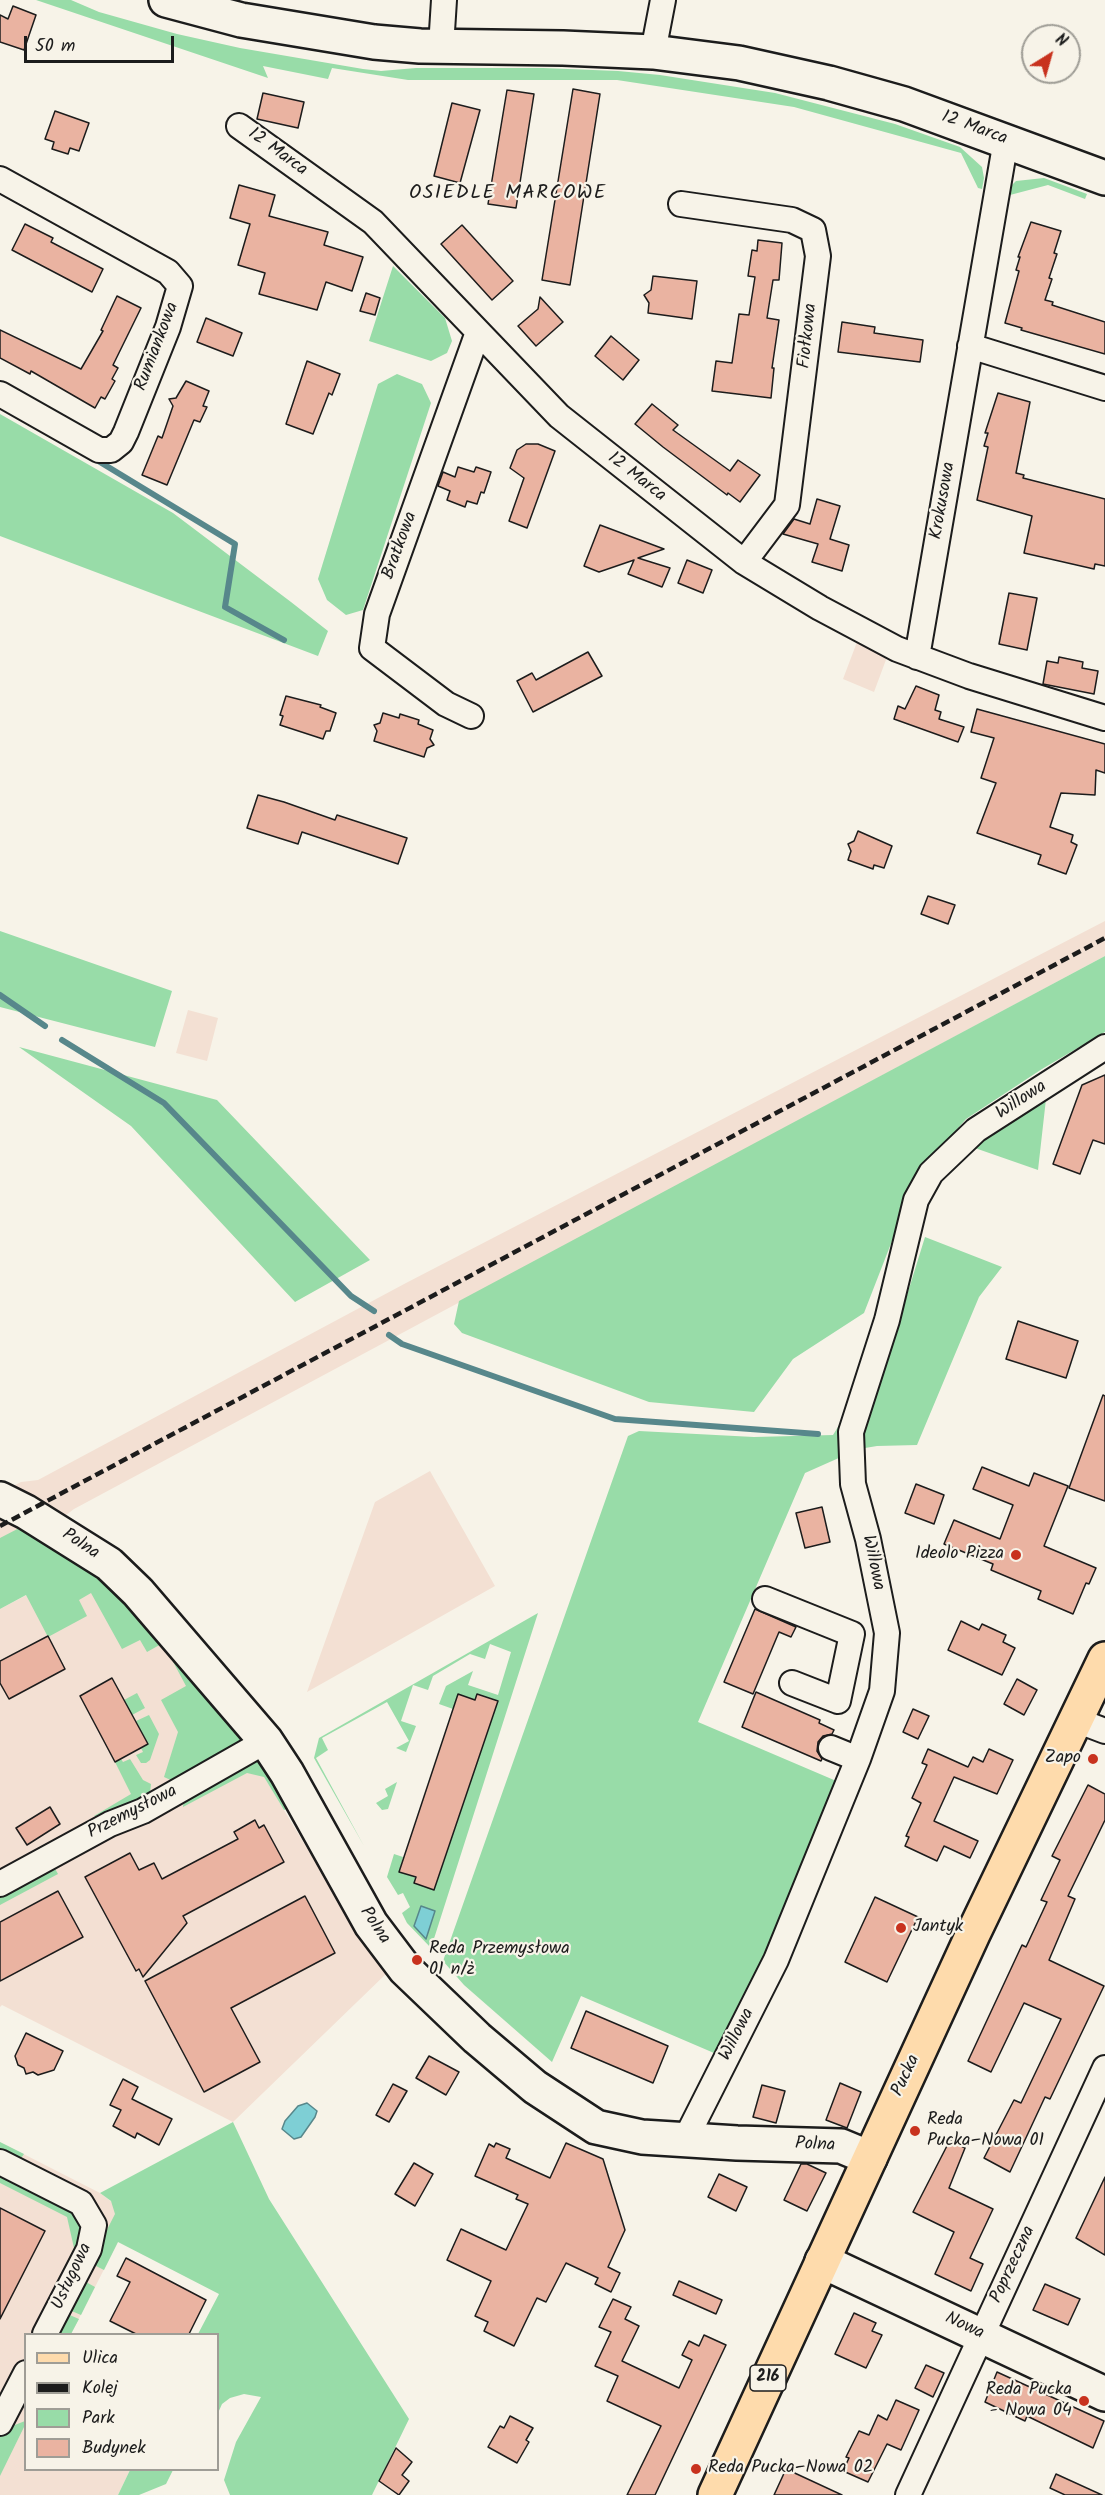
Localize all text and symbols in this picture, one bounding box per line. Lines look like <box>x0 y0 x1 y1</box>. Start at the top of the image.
scale bar <box>27 24 177 62</box>
north arrow <box>1021 24 1081 84</box>
text: N <box>1049 28 1072 54</box>
text: 50 m <box>35 32 75 61</box>
street label: 12 Marca <box>938 107 1010 151</box>
street label: 12 Marca <box>243 124 311 182</box>
district label: OSIEDLE MARCOWE <box>409 183 607 207</box>
street label: Rumiankowa <box>131 300 185 394</box>
street label: Fiołkowa <box>795 302 823 370</box>
street label: 12 Marca <box>602 448 670 508</box>
street label: Krokusowa <box>927 461 961 541</box>
street label: Bratkowa <box>379 509 423 583</box>
street label: Willowa <box>993 1077 1051 1125</box>
street label: Polna <box>57 1525 103 1565</box>
street label: Willowa <box>856 1533 888 1593</box>
place label: Ideolo Pizza <box>915 1544 1004 1566</box>
marker: Ideolo Pizza <box>1009 1548 1023 1562</box>
place label: Zapo <box>1045 1748 1081 1770</box>
marker: Zapo <box>1086 1752 1100 1766</box>
street label: Przemysłowa <box>85 1781 181 1845</box>
street label: Polna <box>354 1903 394 1949</box>
place label: Jantyk <box>913 1917 963 1939</box>
marker: Jantyk <box>894 1921 908 1935</box>
place label: Reda Przemysłowa 01 n/ż <box>429 1939 570 1982</box>
marker: Reda Przemysłowa 01 n/ż <box>410 1953 424 1967</box>
street label: Willowa <box>716 2005 760 2065</box>
street label: Pucka <box>888 2052 926 2100</box>
place label: Reda Pucka–Nowa 01 <box>927 2110 1044 2152</box>
marker: Reda Pucka–Nowa 01 <box>908 2124 922 2138</box>
street label: Polna <box>794 2134 836 2158</box>
street label: Poprzeczna <box>987 2223 1041 2307</box>
street label: Usługowa <box>48 2240 98 2314</box>
street label: Nowa <box>941 2309 987 2345</box>
legend <box>24 2333 219 2471</box>
text: Ulica <box>82 2344 118 2373</box>
road number: 216 <box>750 2365 786 2391</box>
text: Kolej <box>82 2374 118 2403</box>
place label: Reda Pucka - Nowa 04 <box>985 2380 1072 2422</box>
marker: Reda Pucka - Nowa 04 <box>1077 2394 1091 2408</box>
text: Park <box>82 2404 115 2433</box>
text: Budynek <box>82 2434 146 2463</box>
place label: Reda Pucka–Nowa 02 <box>708 2458 873 2480</box>
marker: Reda Pucka–Nowa 02 <box>689 2462 703 2476</box>

